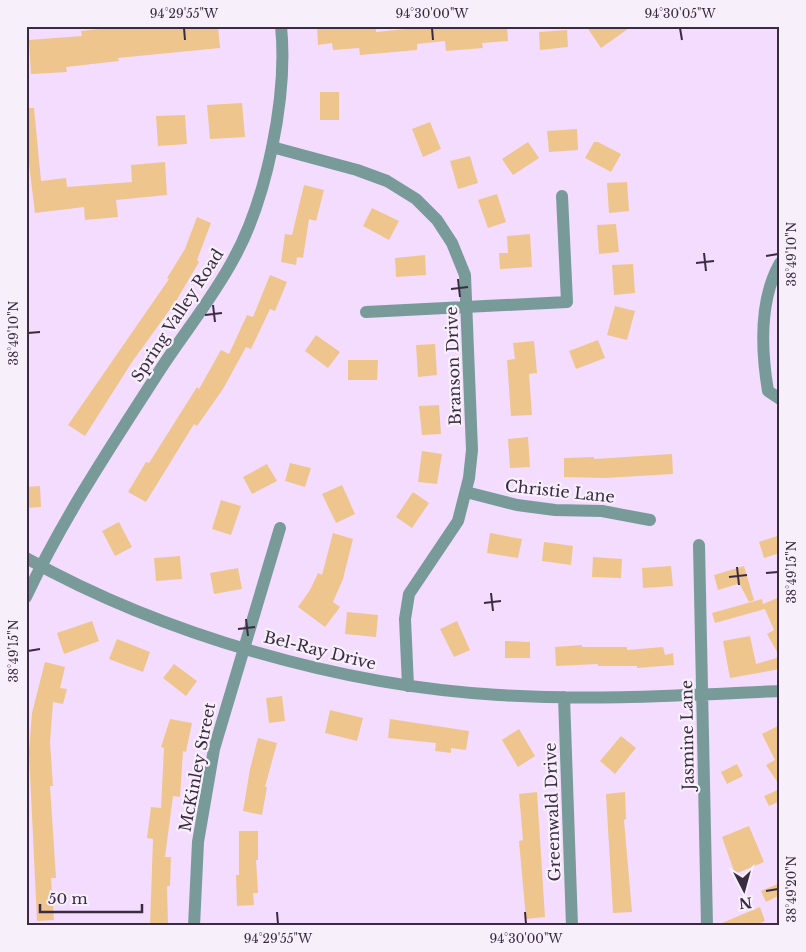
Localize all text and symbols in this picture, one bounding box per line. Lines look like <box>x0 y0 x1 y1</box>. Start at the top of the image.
text: 94°29'55"W <box>150 6 219 21</box>
text: 94°30'00"W <box>396 6 469 21</box>
text: 94°30'05"W <box>644 6 716 21</box>
text: 38°49'10"N <box>784 221 799 286</box>
street label: Spring Valley Road <box>126 245 228 385</box>
text: 38°49'10"N <box>6 300 21 365</box>
street label: Branson Drive <box>441 306 465 426</box>
street label: Christie Lane <box>504 475 616 507</box>
text: 38°49'15"N <box>784 540 799 604</box>
text: 38°49'15"N <box>6 619 21 683</box>
street label: Bel-Ray Drive <box>262 626 378 674</box>
street label: Jasmine Lane <box>676 680 698 792</box>
street label: McKinley Street <box>175 701 219 833</box>
street label: Greenwald Drive <box>540 742 564 882</box>
text: 38°49'20"N <box>784 855 799 922</box>
north arrow <box>718 864 768 914</box>
scale bar <box>40 882 142 914</box>
text: 50 m <box>48 889 88 908</box>
text: N <box>738 893 753 913</box>
text: 94°29'55"W <box>244 931 313 946</box>
text: 94°30'00"W <box>490 931 563 946</box>

